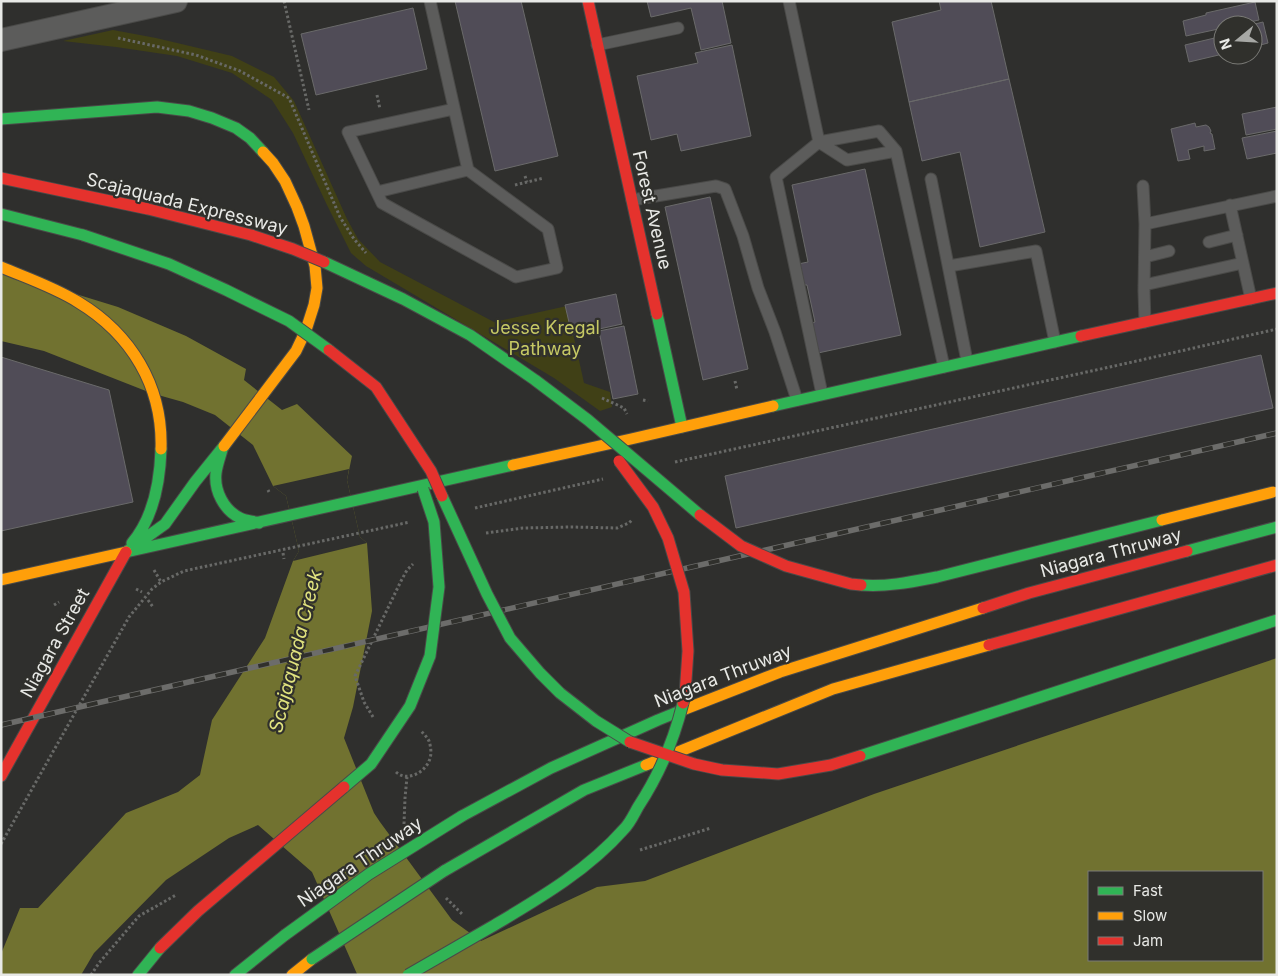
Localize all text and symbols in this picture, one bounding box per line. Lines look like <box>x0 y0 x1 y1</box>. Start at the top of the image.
north arrow <box>1213 15 1263 65</box>
text: N <box>1215 36 1235 52</box>
street label: Forest Avenue <box>629 148 676 271</box>
street label: Scajaquada Expressway <box>84 168 290 239</box>
park label: Jesse Kregal Pathway <box>490 317 600 359</box>
street label: Niagara Thruway <box>1038 524 1184 581</box>
water label: Scajaquada Creek <box>264 567 327 735</box>
street label: Niagara Street <box>16 584 93 701</box>
street label: Niagara Thruway <box>651 640 795 711</box>
street label: Niagara Thruway <box>294 812 426 911</box>
legend <box>1088 871 1263 961</box>
text: Fast <box>1133 881 1163 900</box>
text: Slow <box>1133 906 1167 925</box>
text: Jam <box>1133 931 1163 950</box>

